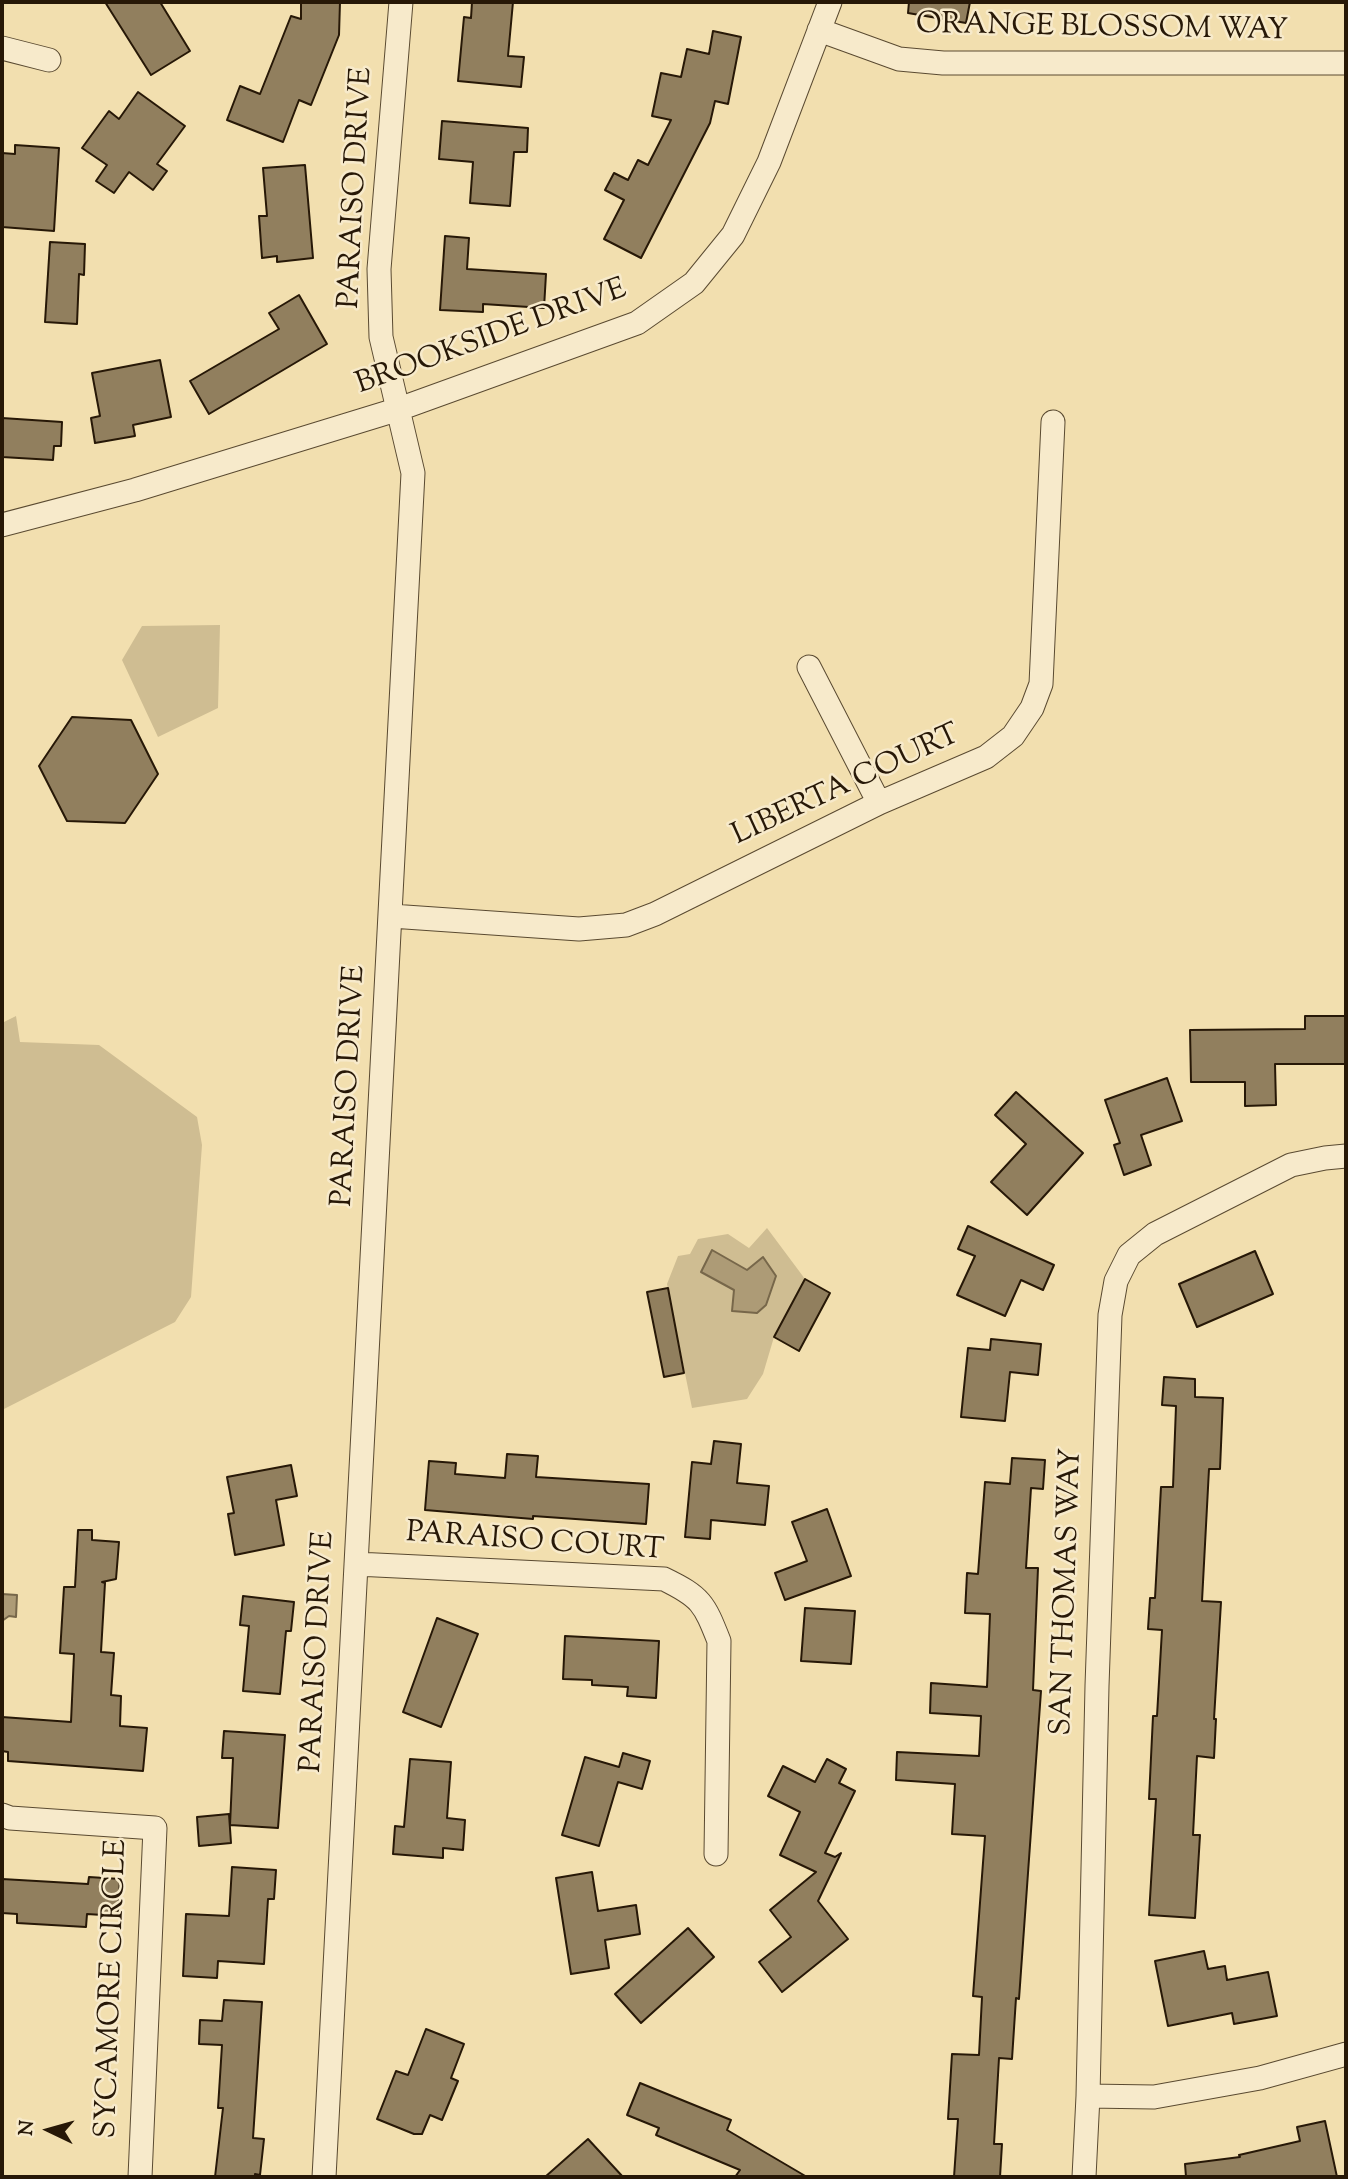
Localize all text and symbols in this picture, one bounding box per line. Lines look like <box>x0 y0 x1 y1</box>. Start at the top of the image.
street label: ORANGE BLOSSOM WAY <box>916 9 1288 51</box>
street label: PARAISO DRIVE <box>334 66 382 310</box>
street label: BROOKSIDE DRIVE <box>352 273 632 405</box>
street label: LIBERTA COURT <box>727 718 967 856</box>
street label: PARAISO DRIVE <box>327 964 375 1208</box>
street label: SAN THOMAS WAY <box>1046 1448 1092 1736</box>
street label: PARAISO COURT <box>405 1517 665 1571</box>
street label: PARAISO DRIVE <box>296 1530 344 1774</box>
street label: SYCAMORE CIRCLE <box>91 1839 137 2139</box>
north arrow <box>14 2095 84 2165</box>
text: N <box>13 2119 42 2137</box>

